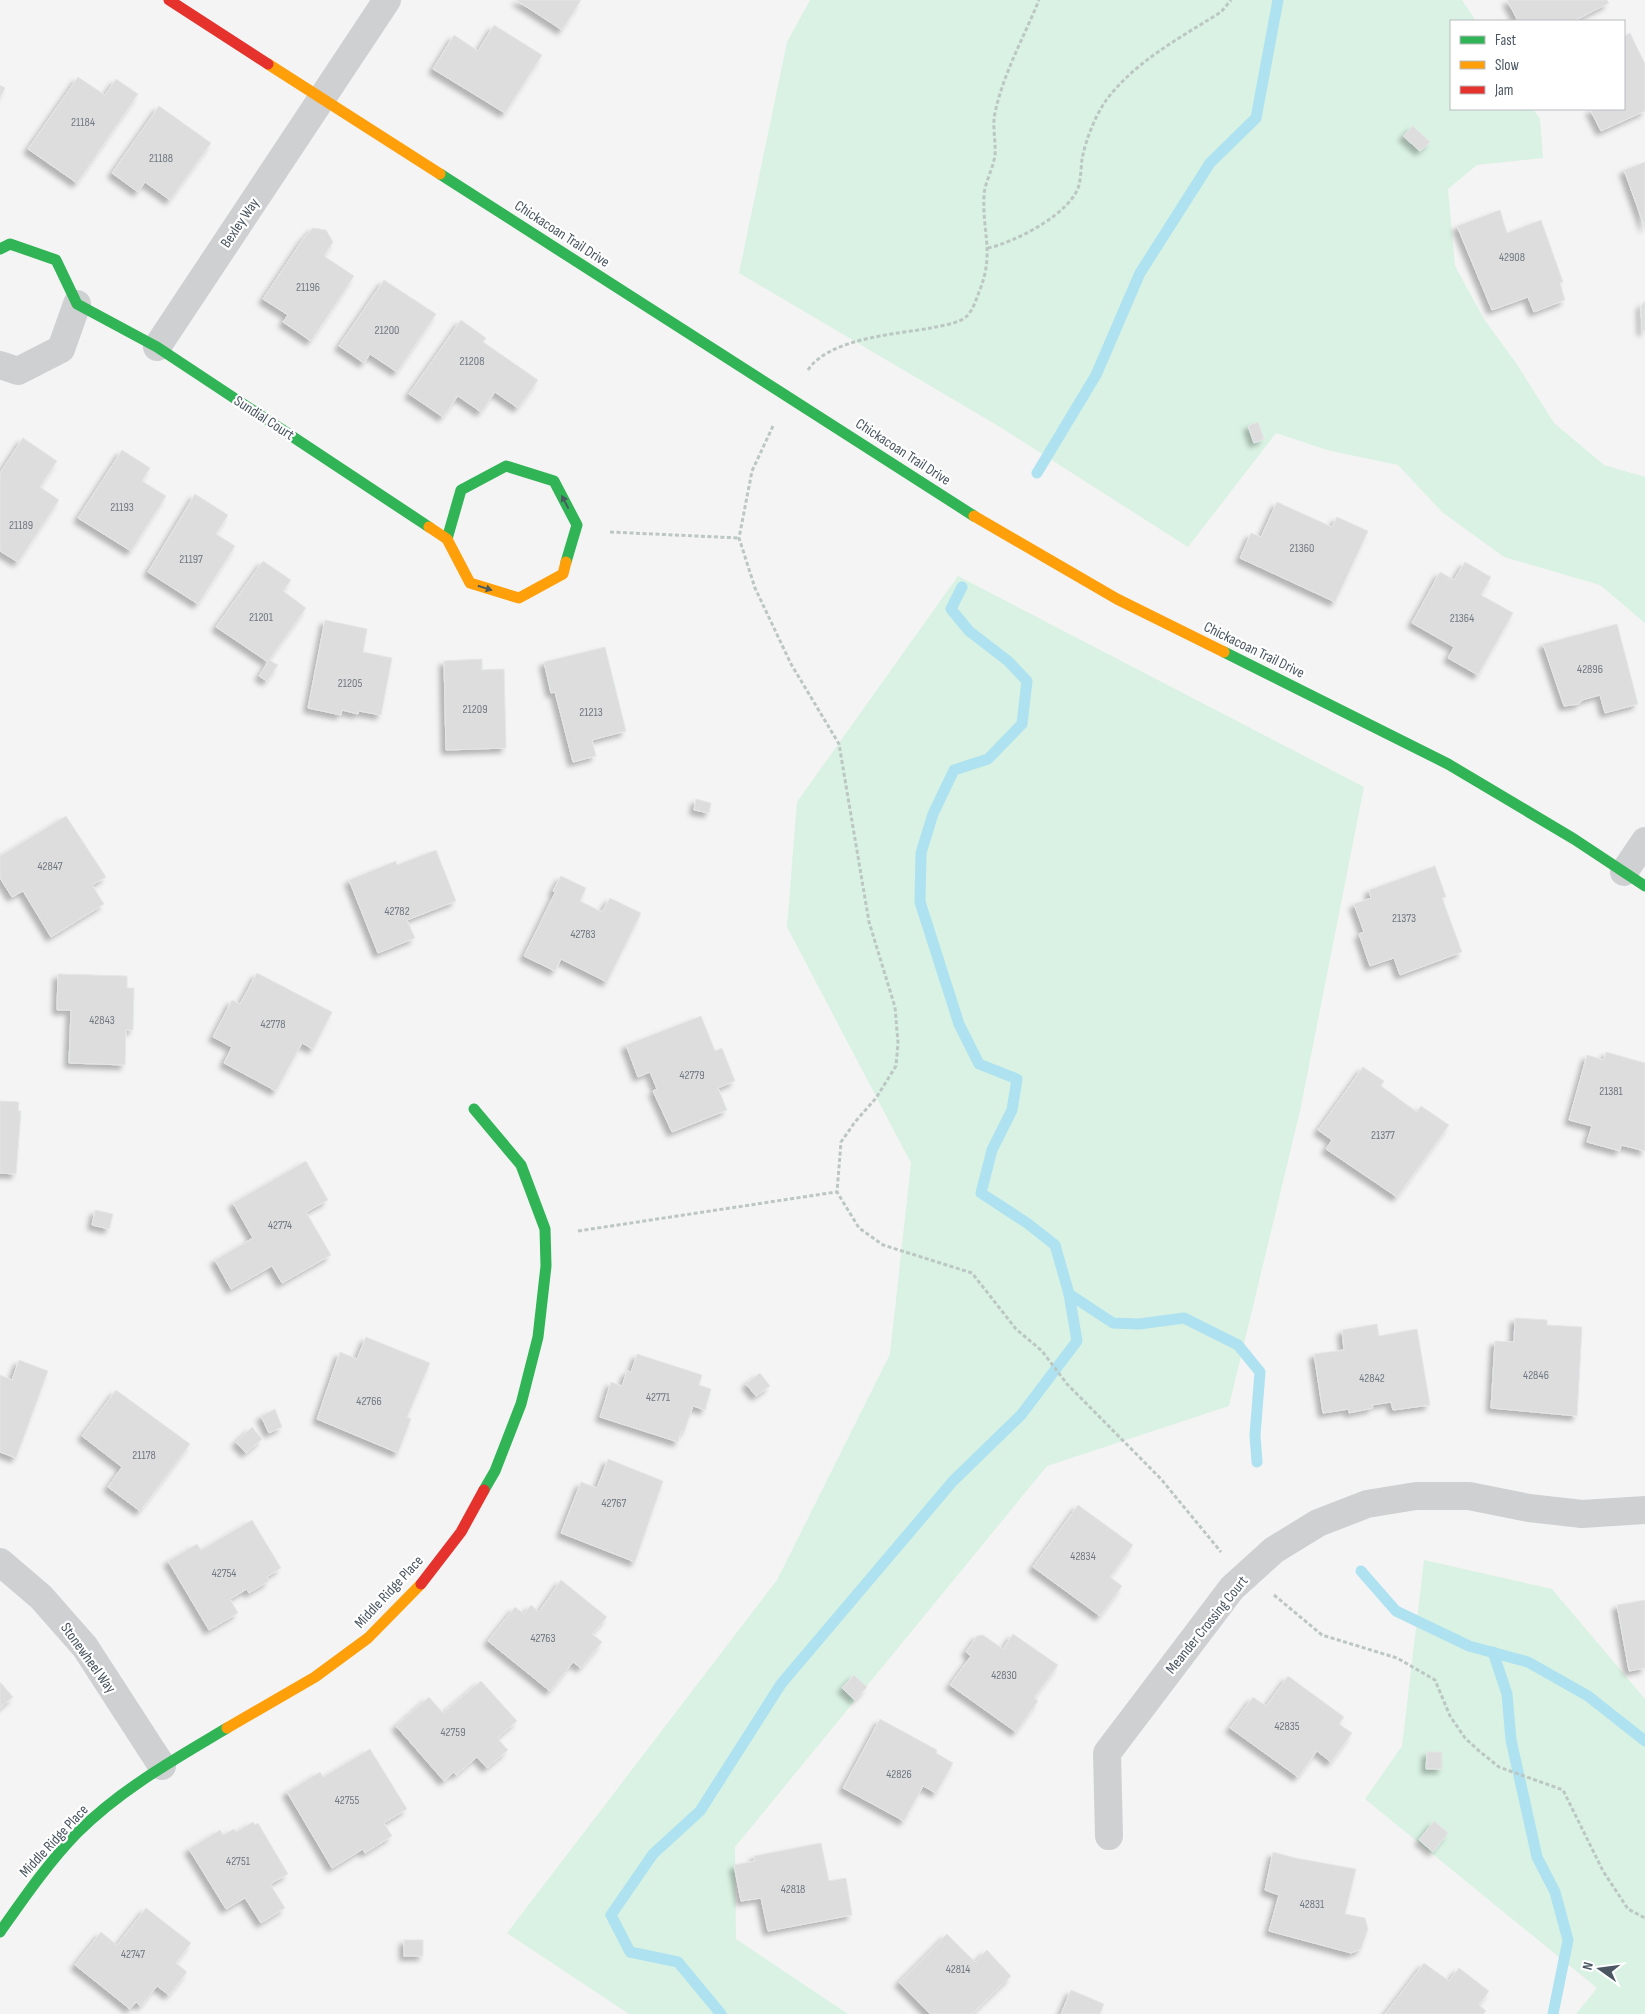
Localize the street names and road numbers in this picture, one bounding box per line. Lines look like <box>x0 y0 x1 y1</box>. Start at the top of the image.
street label: Bexley Way <box>216 194 264 251</box>
street label: Chickacoan Trail Drive <box>511 196 613 272</box>
street label: Sundial Court <box>230 392 298 445</box>
street label: Chickacoan Trail Drive <box>852 414 954 490</box>
street label: Chickacoan Trail Drive <box>1201 617 1307 683</box>
street label: Middle Ridge Place <box>350 1552 428 1632</box>
street label: Meander Crossing Court <box>1162 1572 1253 1678</box>
street label: Stonewheel Way <box>56 1619 120 1697</box>
street label: Middle Ridge Place <box>15 1801 93 1881</box>

